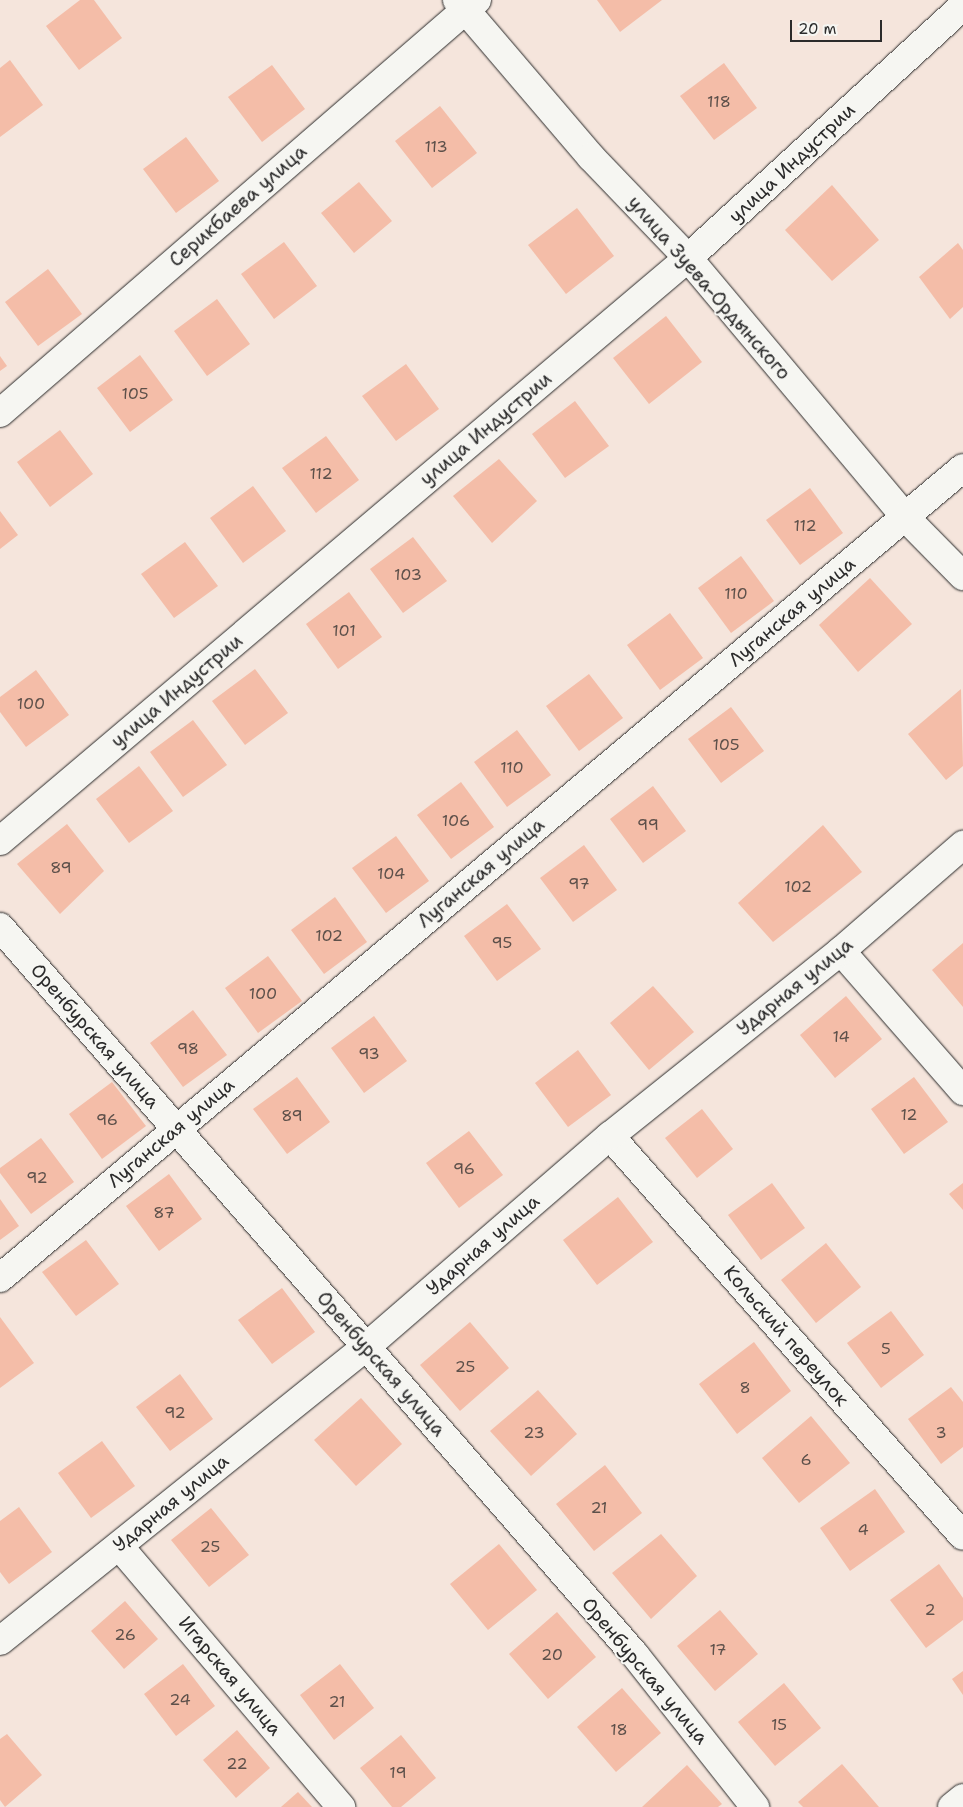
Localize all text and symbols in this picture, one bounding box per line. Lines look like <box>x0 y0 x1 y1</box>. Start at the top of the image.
scale bar <box>793 10 886 42</box>
text: 20 m <box>798 19 837 39</box>
house number: 118 <box>707 92 731 112</box>
street label: улица Индустрии <box>724 98 860 228</box>
house number: 113 <box>424 137 448 157</box>
street label: Серикбаева улица <box>165 140 311 272</box>
street label: улица Зуева-Ордынского <box>623 191 795 385</box>
street label: улица Индустрии <box>416 367 556 491</box>
house number: 105 <box>121 384 149 404</box>
house number: 112 <box>309 464 333 484</box>
house number: 112 <box>793 516 817 536</box>
street label: Луганская улица <box>724 552 860 672</box>
house number: 103 <box>394 565 422 585</box>
house number: 110 <box>724 584 748 604</box>
house number: 101 <box>332 621 356 641</box>
street label: улица Индустрии <box>107 629 247 753</box>
house number: 100 <box>17 694 45 714</box>
house number: 105 <box>712 735 740 755</box>
house number: 110 <box>500 758 524 778</box>
house number: 106 <box>442 811 470 831</box>
street label: Луганская улица <box>413 813 549 933</box>
house number: 99 <box>637 815 659 835</box>
house number: 89 <box>50 858 72 878</box>
house number: 104 <box>377 864 405 884</box>
house number: 97 <box>568 874 590 894</box>
house number: 102 <box>784 877 812 897</box>
house number: 102 <box>315 926 343 946</box>
house number: 95 <box>492 933 512 953</box>
street label: Ударная улица <box>733 933 857 1041</box>
street label: Оренбурская улица <box>26 959 164 1113</box>
house number: 100 <box>249 984 277 1004</box>
house number: 14 <box>832 1027 850 1047</box>
house number: 98 <box>177 1039 199 1059</box>
house number: 93 <box>358 1044 380 1064</box>
street label: Луганская улица <box>103 1073 239 1193</box>
house number: 12 <box>900 1105 918 1125</box>
house number: 89 <box>281 1106 303 1126</box>
house number: 96 <box>96 1110 118 1130</box>
house number: 96 <box>453 1159 475 1179</box>
house number: 92 <box>26 1168 48 1188</box>
street label: Ударная улица <box>422 1190 544 1300</box>
house number: 87 <box>153 1203 175 1223</box>
street label: Кольский переулок <box>719 1261 853 1411</box>
street label: Оренбурская улица <box>312 1287 450 1441</box>
house number: 5 <box>881 1339 891 1359</box>
house number: 25 <box>455 1357 475 1377</box>
house number: 8 <box>739 1378 751 1398</box>
house number: 92 <box>164 1403 186 1423</box>
house number: 23 <box>523 1423 545 1443</box>
house number: 3 <box>935 1423 947 1443</box>
street label: Ударная улица <box>109 1449 233 1557</box>
house number: 6 <box>800 1450 812 1470</box>
house number: 21 <box>590 1498 608 1518</box>
house number: 4 <box>857 1520 869 1540</box>
house number: 25 <box>200 1537 220 1557</box>
street label: Оренбурская улица <box>577 1593 713 1749</box>
house number: 2 <box>924 1600 936 1620</box>
street label: Игарская улица <box>174 1612 286 1740</box>
house number: 26 <box>114 1625 136 1645</box>
house number: 17 <box>709 1640 727 1660</box>
house number: 20 <box>541 1645 563 1665</box>
house number: 24 <box>169 1690 191 1710</box>
house number: 21 <box>328 1692 346 1712</box>
house number: 15 <box>771 1715 787 1735</box>
house number: 18 <box>610 1720 628 1740</box>
house number: 22 <box>226 1754 248 1774</box>
house number: 19 <box>389 1763 407 1783</box>

